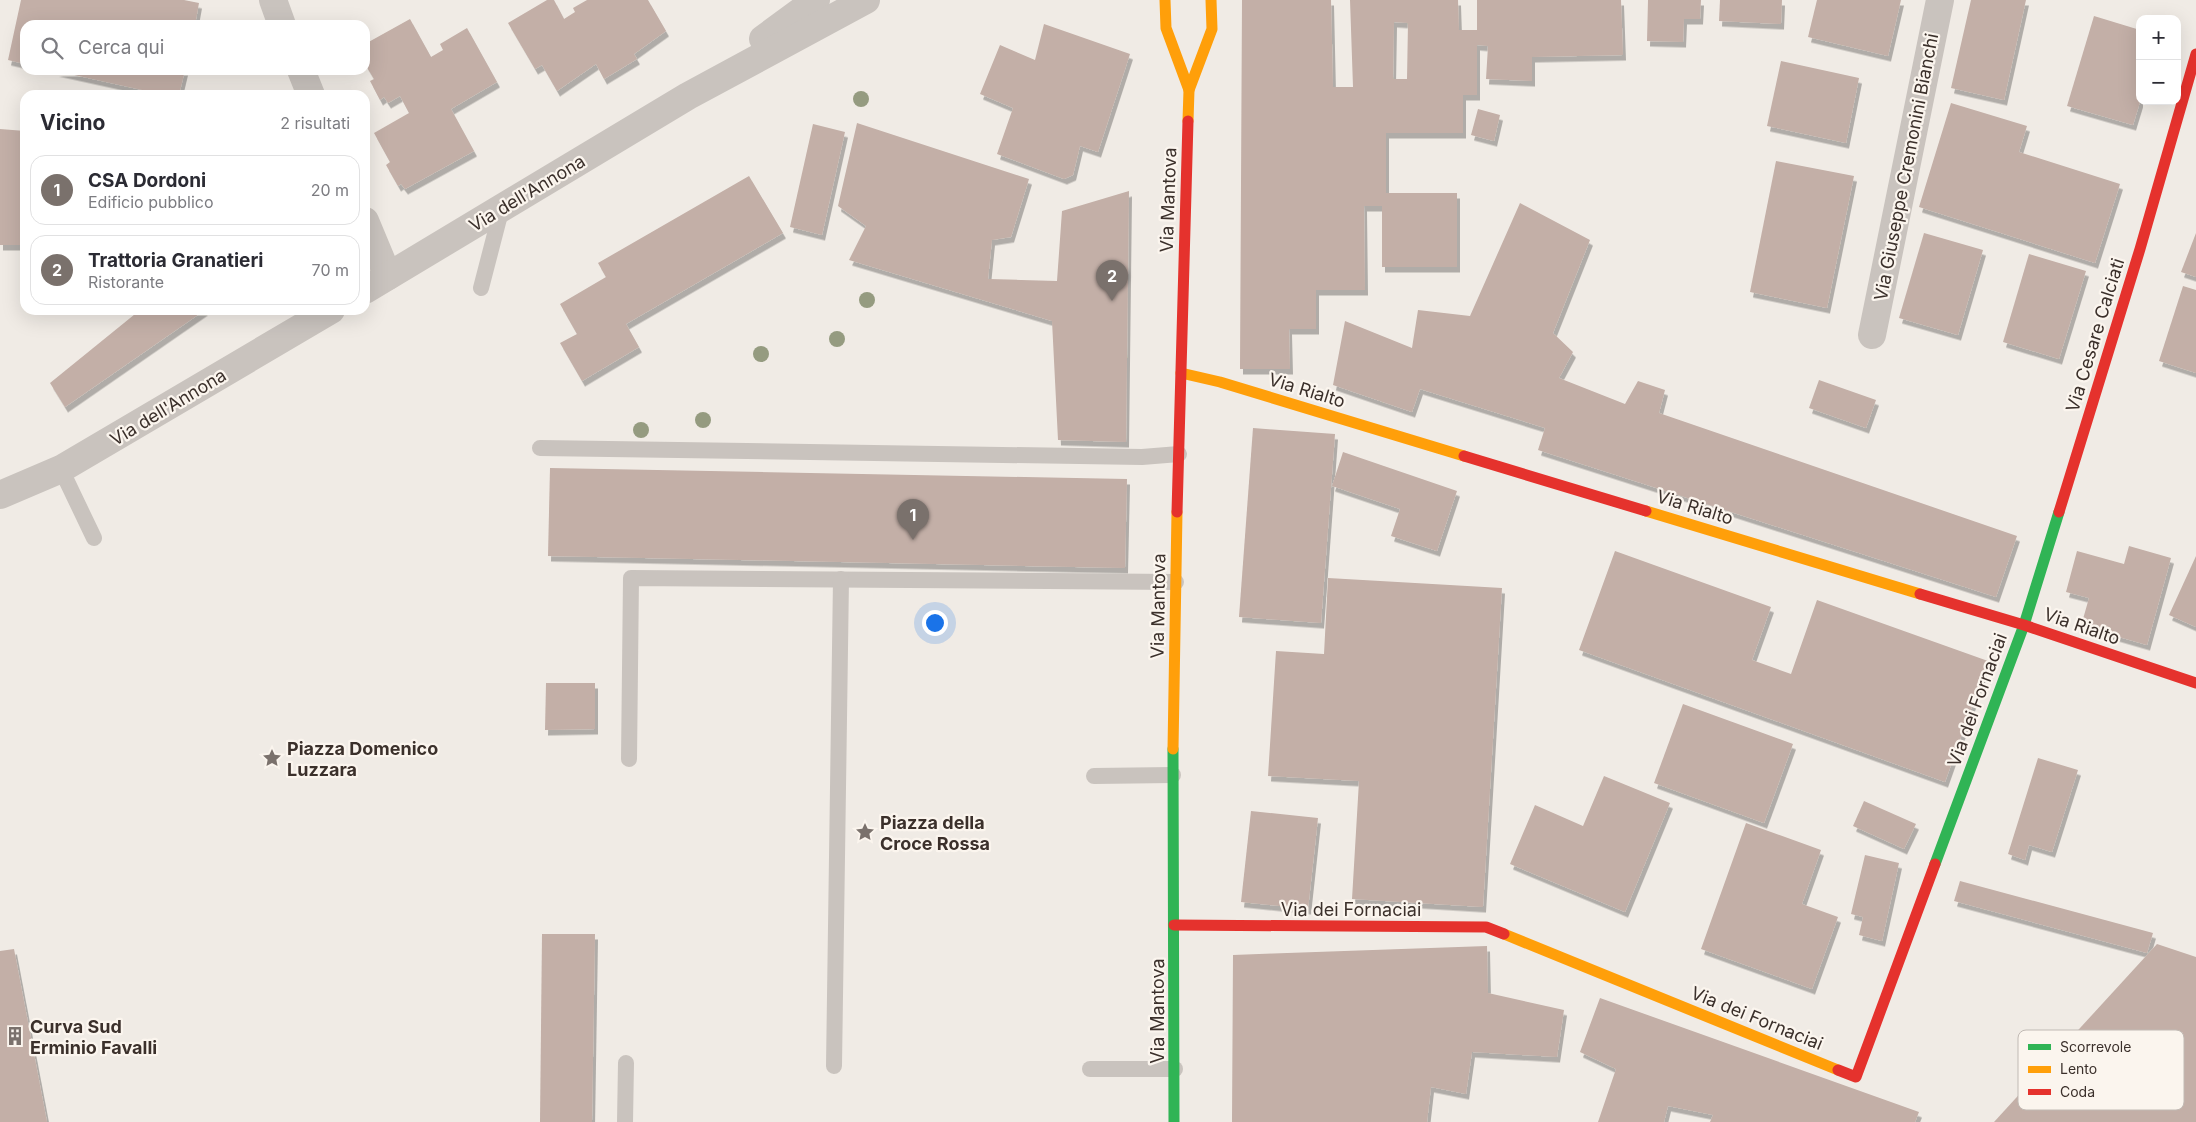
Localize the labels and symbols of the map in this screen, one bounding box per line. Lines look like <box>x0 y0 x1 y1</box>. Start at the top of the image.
street label: Via Giuseppe Cremonini Bianchi <box>1870 32 1942 302</box>
street label: Via Mantova <box>1156 147 1180 253</box>
street label: Via dell'Annona <box>465 150 589 236</box>
street label: Via Cesare Calciati <box>2062 255 2128 415</box>
pin: 2 <box>1096 260 1128 301</box>
street label: Via dell'Annona <box>106 364 230 450</box>
street label: Via Rialto <box>1266 368 1348 412</box>
street label: Via Rialto <box>1654 485 1736 529</box>
pin: 1 <box>897 499 929 540</box>
street label: Via Mantova <box>1147 553 1169 659</box>
street label: Via Rialto <box>2041 603 2123 649</box>
your location <box>922 610 948 636</box>
street label: Via dei Fornaciai <box>1943 630 2011 770</box>
place label: Piazza Domenico Luzzara <box>287 738 438 780</box>
place icon: Piazza Domenico Luzzara <box>261 747 283 769</box>
place label: Piazza della Croce Rossa <box>880 812 990 854</box>
place icon: Piazza della Croce Rossa <box>854 821 876 843</box>
street label: Via dei Fornaciai <box>1281 899 1421 920</box>
street label: Via Mantova <box>1147 958 1168 1064</box>
street label: Via dei Fornaciai <box>1688 982 1826 1054</box>
place label: Curva Sud Erminio Favalli <box>30 1016 157 1058</box>
building icon: Curva Sud Erminio Favalli <box>4 1025 26 1047</box>
legend <box>2018 1030 2184 1110</box>
text: Scorrevole <box>2060 1038 2131 1055</box>
text: Lento <box>2060 1060 2097 1077</box>
text: Coda <box>2060 1083 2095 1100</box>

